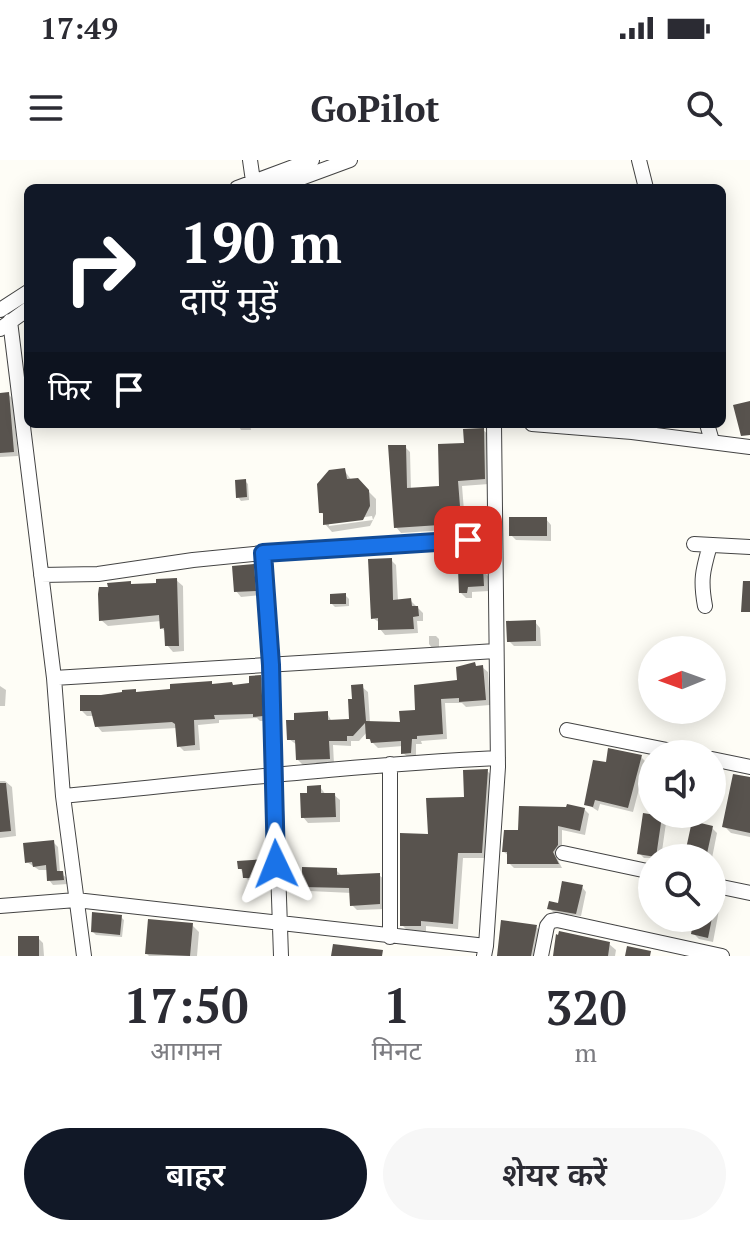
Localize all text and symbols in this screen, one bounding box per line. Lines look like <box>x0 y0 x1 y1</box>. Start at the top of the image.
text: 17:49 <box>40 8 118 48</box>
text: GoPilot <box>310 85 440 132</box>
icon: menu <box>24 86 68 130</box>
icon: search <box>682 86 726 130</box>
text: 190 m <box>180 205 342 279</box>
icon: right <box>48 216 152 320</box>
text: दाएँ मुड़ें <box>180 276 278 323</box>
icon: arrive <box>107 368 151 412</box>
text: फिर <box>48 369 91 409</box>
pin <box>434 506 502 574</box>
icon: arrive <box>446 518 490 562</box>
north arrow <box>638 636 726 724</box>
map controls <box>638 636 726 932</box>
button: sound <box>638 740 726 828</box>
position arrow <box>234 822 318 906</box>
button: search <box>638 844 726 932</box>
text: 17:50 <box>123 973 248 1037</box>
text: 1 <box>383 973 410 1037</box>
text: 320 <box>545 975 627 1039</box>
text: आगमन <box>150 1033 222 1067</box>
text: मिनट <box>372 1033 422 1067</box>
text: m <box>575 1035 597 1069</box>
button: बाहर <box>24 1128 367 1220</box>
button: शेयर करें <box>383 1128 726 1220</box>

